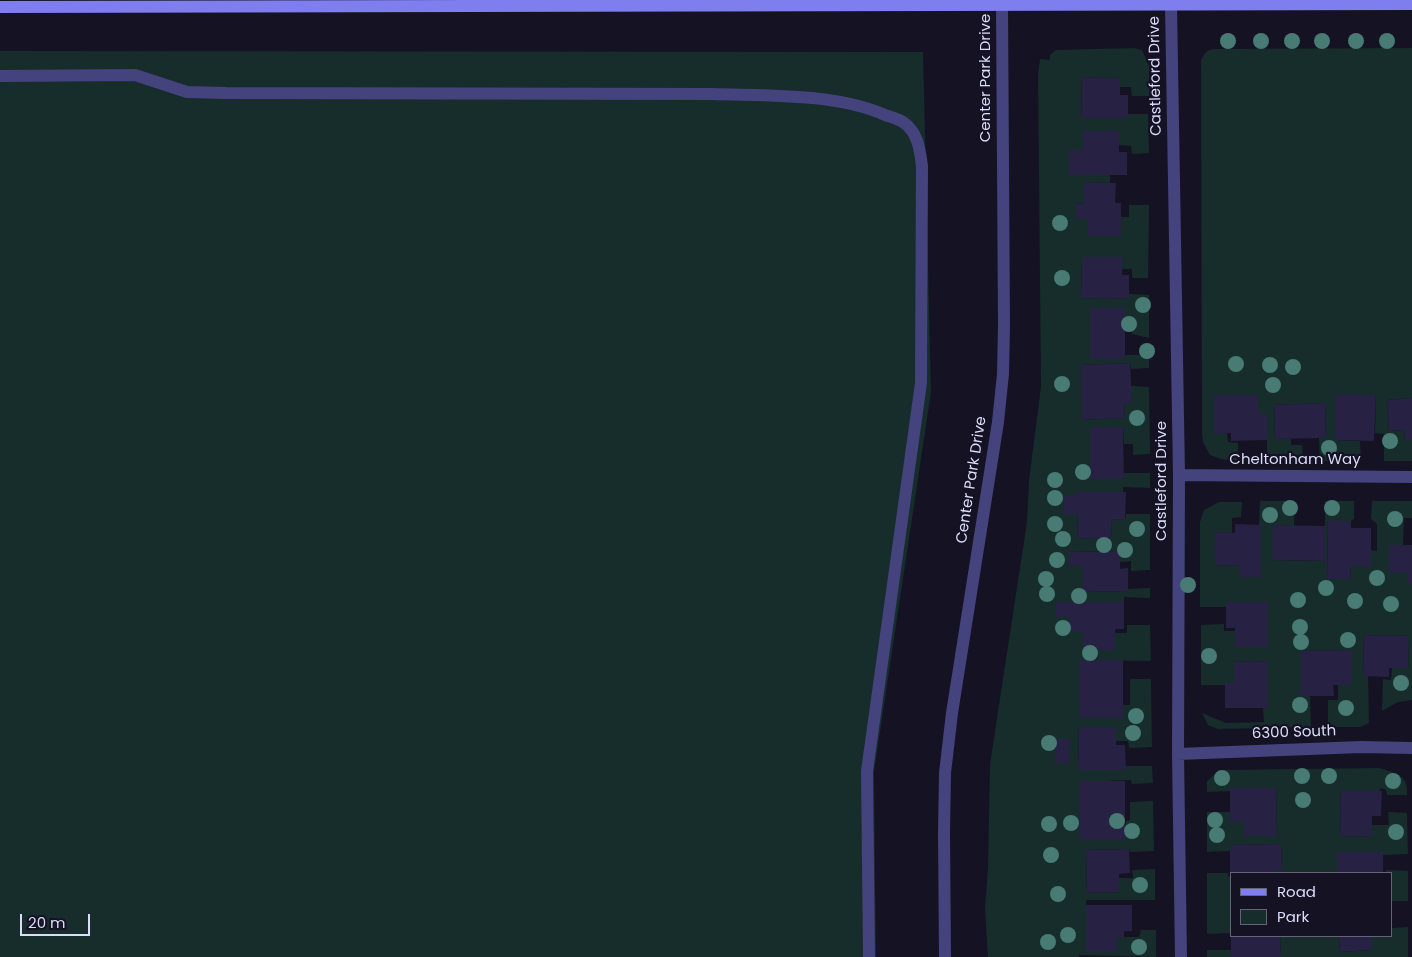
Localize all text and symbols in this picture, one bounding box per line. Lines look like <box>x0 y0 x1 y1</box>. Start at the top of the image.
street label: Center Park Drive <box>977 14 995 142</box>
street label: Castleford Drive <box>1146 16 1166 136</box>
street label: Center Park Drive <box>953 415 991 545</box>
street label: Castleford Drive <box>1153 421 1171 541</box>
street label: Cheltonham Way <box>1229 451 1361 469</box>
street label: 6300 South <box>1252 723 1336 743</box>
legend <box>1230 872 1392 937</box>
text: Road <box>1277 881 1316 902</box>
scale bar <box>22 904 92 936</box>
text: Park <box>1277 906 1309 927</box>
text: 20 m <box>28 912 66 933</box>

